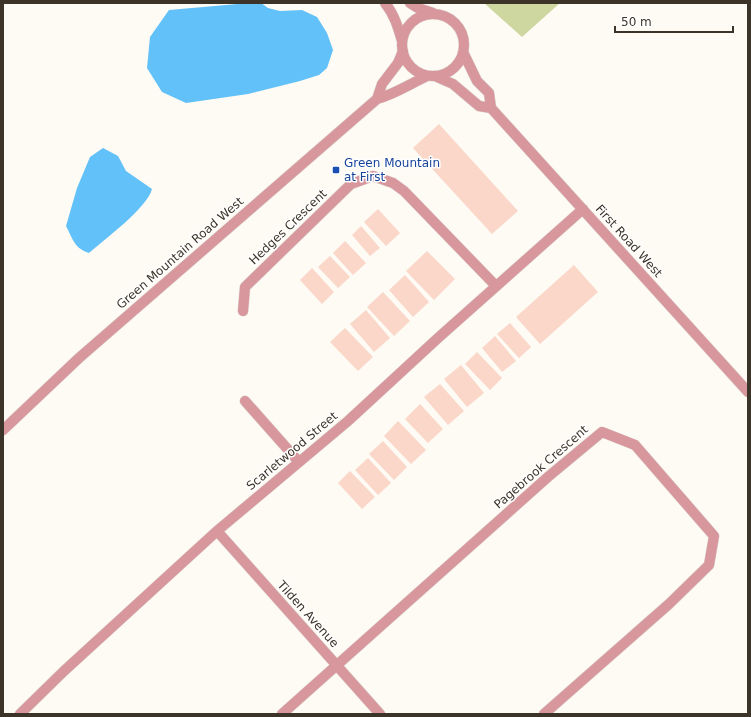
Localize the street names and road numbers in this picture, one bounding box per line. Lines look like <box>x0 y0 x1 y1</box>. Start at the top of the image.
street label: Hedges Crescent <box>246 186 330 267</box>
street label: Green Mountain Road West <box>114 194 246 312</box>
street label: First Road West <box>593 202 665 280</box>
street label: Scarletwood Street <box>244 409 341 493</box>
street label: Pagebrook Crescent <box>491 422 591 512</box>
street label: Tilden Avenue <box>274 577 342 650</box>

